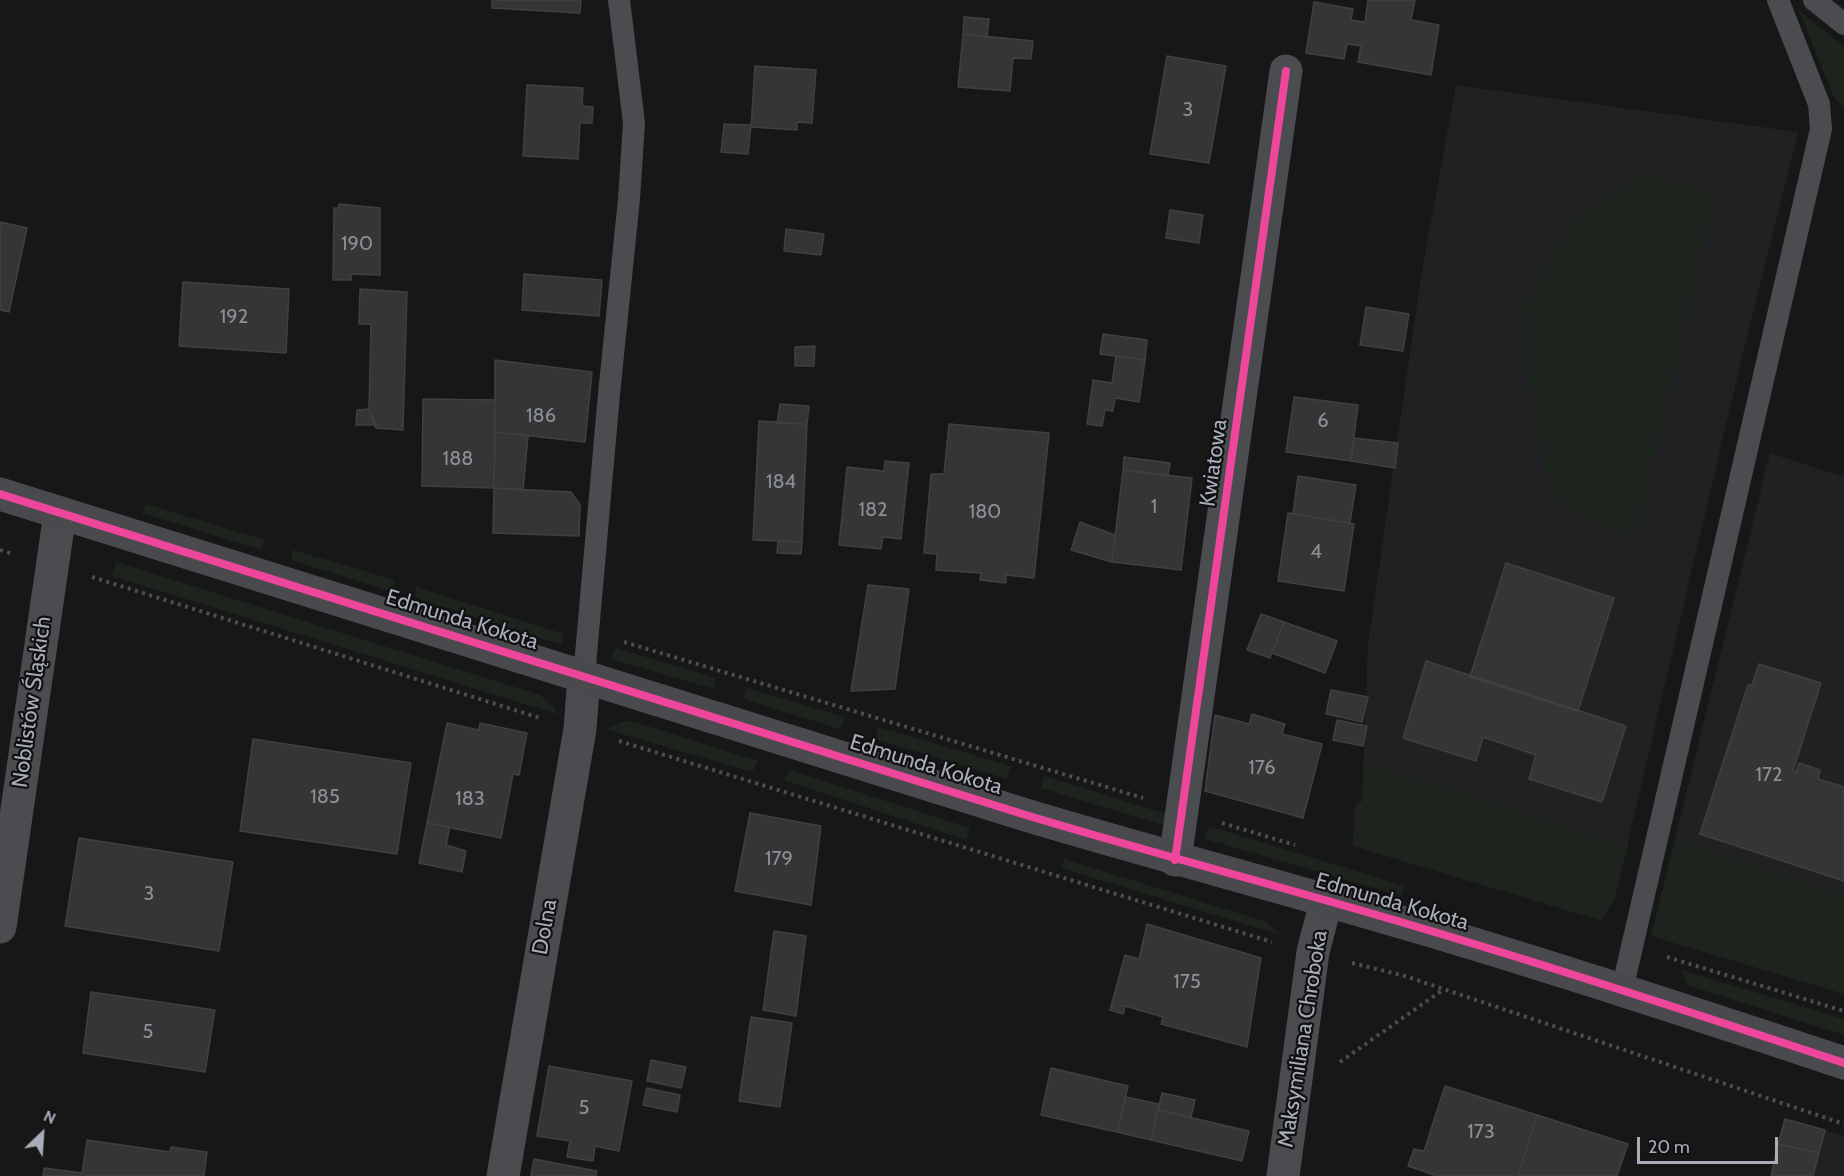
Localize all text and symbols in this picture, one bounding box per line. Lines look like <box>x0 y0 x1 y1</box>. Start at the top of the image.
house number: 3 <box>1183 98 1193 122</box>
house number: 190 <box>341 232 373 256</box>
house number: 192 <box>220 305 248 329</box>
house number: 186 <box>526 404 556 428</box>
house number: 6 <box>1317 409 1329 433</box>
street label: Kwiatowa <box>1195 418 1233 508</box>
house number: 188 <box>443 447 473 471</box>
house number: 184 <box>766 470 796 494</box>
house number: 1 <box>1151 495 1157 519</box>
house number: 182 <box>858 498 888 522</box>
house number: 180 <box>969 500 1001 524</box>
house number: 4 <box>1310 540 1322 564</box>
street label: Edmunda Kokota <box>383 584 541 656</box>
street label: Noblistów Śląskich <box>7 615 57 789</box>
street label: Edmunda Kokota <box>847 729 1005 801</box>
house number: 176 <box>1248 756 1276 780</box>
house number: 172 <box>1755 763 1783 787</box>
house number: 185 <box>310 785 340 809</box>
house number: 183 <box>455 787 485 811</box>
house number: 179 <box>765 847 793 871</box>
street label: Edmunda Kokota <box>1312 868 1472 936</box>
house number: 3 <box>144 882 154 906</box>
street label: Dolna <box>527 897 563 957</box>
street label: Maksymiliana Chroboka <box>1273 929 1333 1149</box>
house number: 175 <box>1173 970 1201 994</box>
house number: 5 <box>143 1020 153 1044</box>
house number: 5 <box>579 1096 589 1120</box>
north arrow <box>12 1104 72 1164</box>
text: N <box>41 1106 59 1128</box>
house number: 173 <box>1467 1120 1495 1144</box>
scale bar <box>1640 1125 1781 1163</box>
text: 20 m <box>1648 1136 1690 1158</box>

